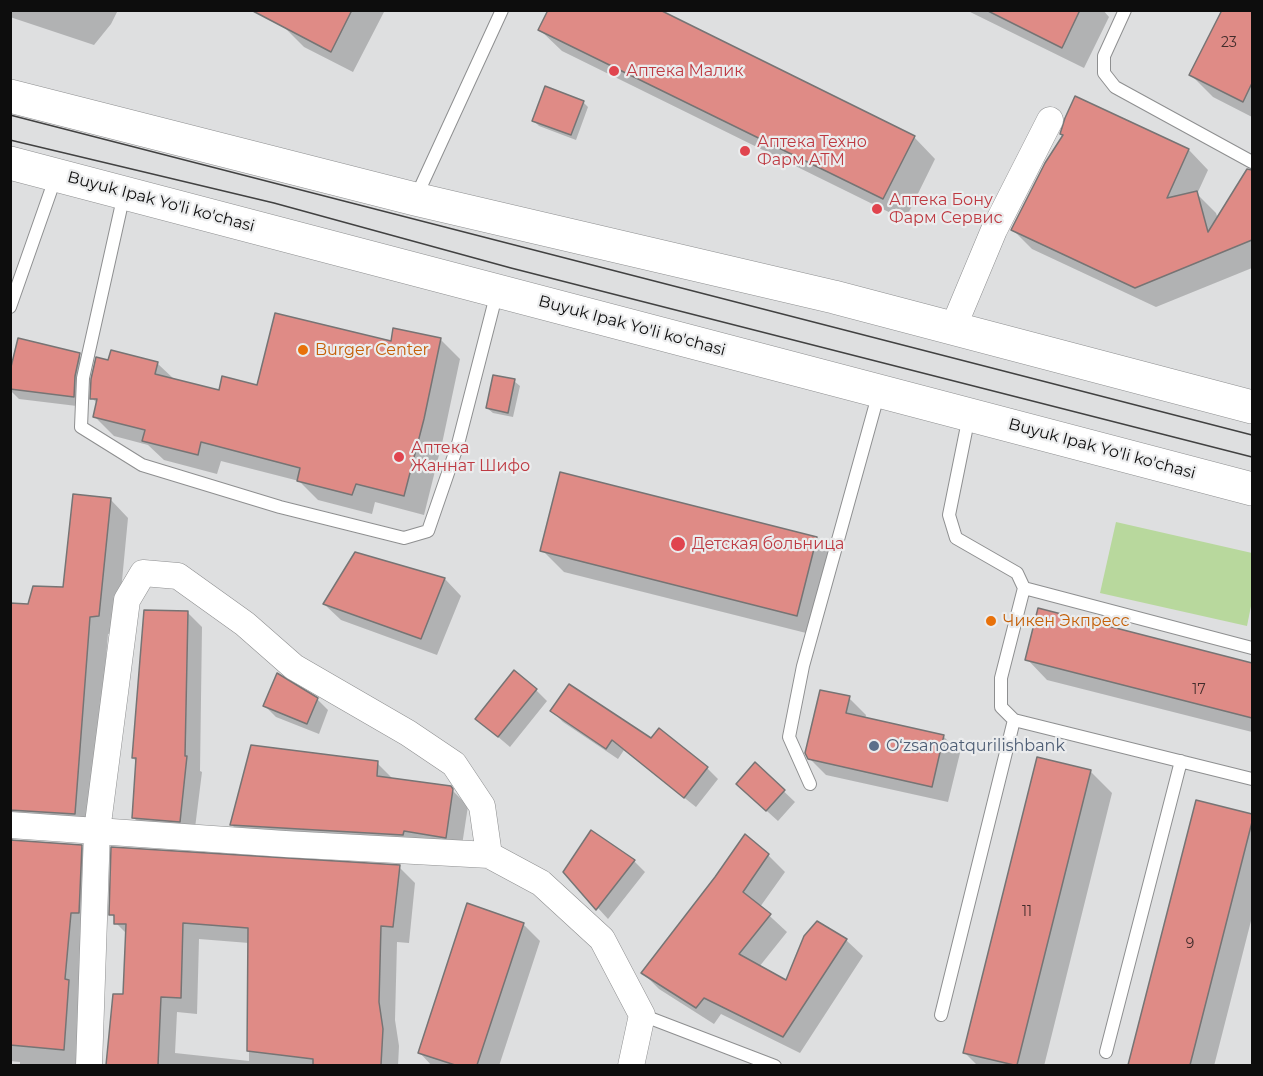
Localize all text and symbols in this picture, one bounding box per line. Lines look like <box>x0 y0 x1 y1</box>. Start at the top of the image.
house number: 23 <box>1221 35 1237 51</box>
place label: Аптека Малик <box>626 61 744 81</box>
marker: Аптека Малик <box>607 64 621 78</box>
place label: Аптека Техно Фарм АТМ <box>757 132 867 170</box>
marker: Аптека Техно Фарм АТМ <box>738 144 752 158</box>
street label: Buyuk Ipak Yo'li ko'chasi <box>65 168 257 236</box>
place label: Аптека Бону Фарм Сервис <box>889 190 1003 228</box>
marker: Аптека Бону Фарм Сервис <box>870 202 884 216</box>
street label: Buyuk Ipak Yo'li ko'chasi <box>536 292 728 360</box>
place label: Burger Center <box>315 340 429 360</box>
marker: Burger Center <box>296 343 310 357</box>
street label: Buyuk Ipak Yo'li ko'chasi <box>1006 415 1198 483</box>
place label: Аптека Жаннат Шифо <box>411 438 530 476</box>
marker: Аптека Жаннат Шифо <box>392 450 406 464</box>
place label: Детская больница <box>692 534 844 554</box>
marker: Детская больница <box>669 535 687 553</box>
place label: Чикен Экпресс <box>1003 611 1129 631</box>
marker: Чикен Экпресс <box>984 614 998 628</box>
house number: 17 <box>1192 682 1206 698</box>
place label: Oʻzsanoatqurilishbank <box>886 736 1065 756</box>
marker: Oʻzsanoatqurilishbank <box>867 739 881 753</box>
house number: 11 <box>1022 904 1032 920</box>
house number: 9 <box>1186 936 1194 952</box>

